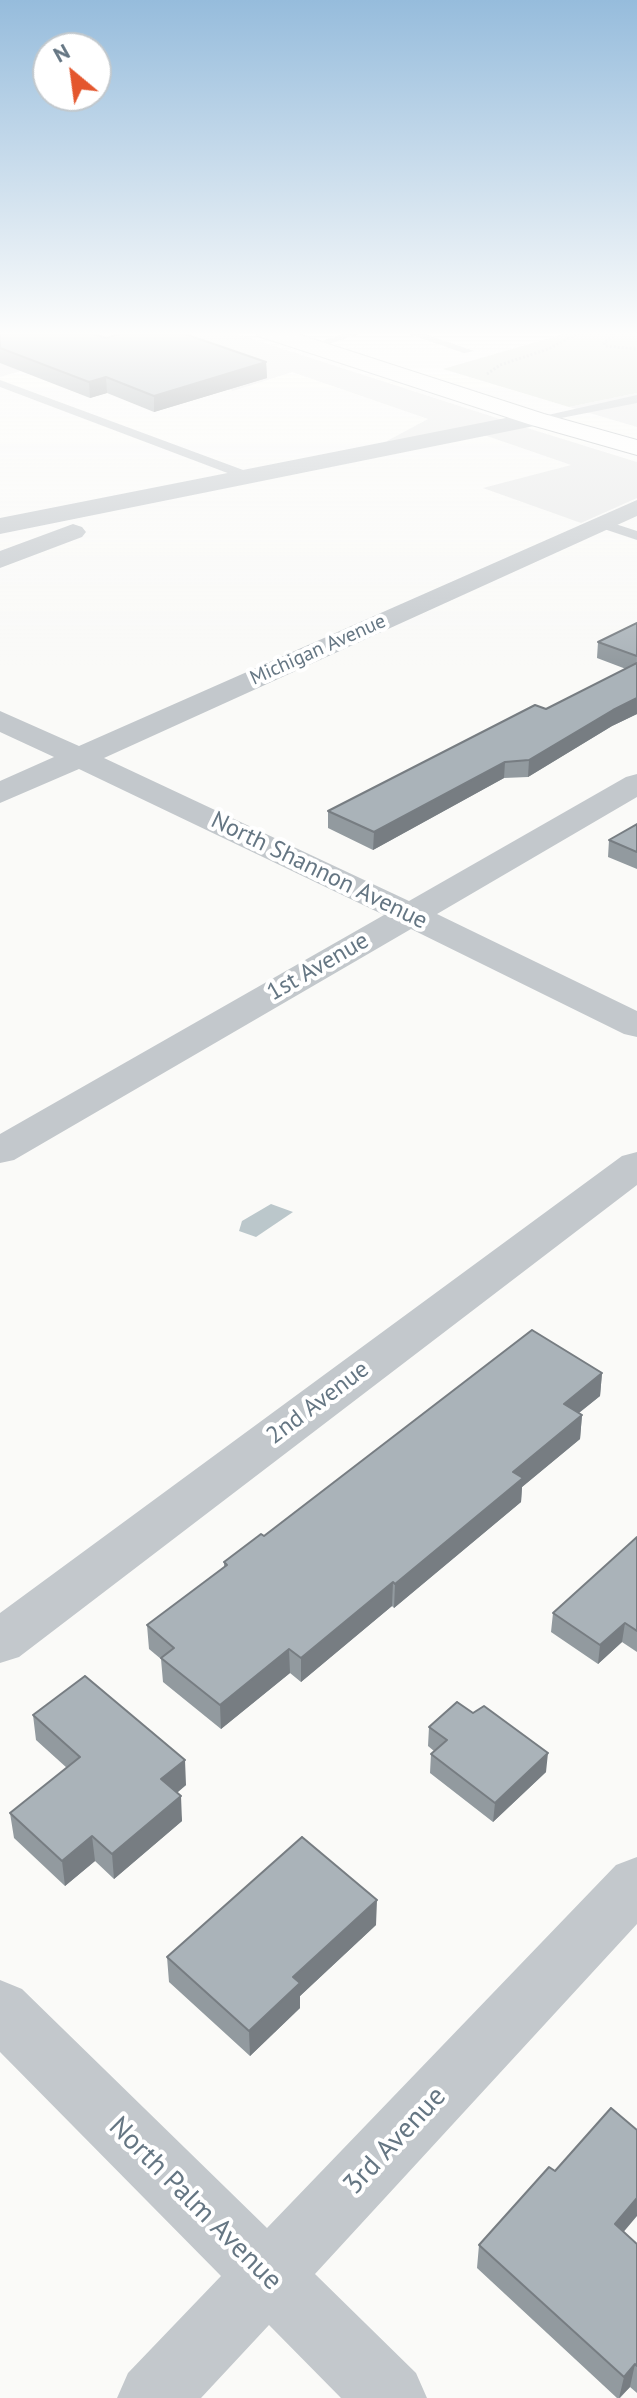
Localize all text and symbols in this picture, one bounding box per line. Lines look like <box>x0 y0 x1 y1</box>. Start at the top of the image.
north arrow <box>32 32 112 112</box>
text: N <box>48 37 74 69</box>
street label: Michigan Avenue <box>246 609 390 691</box>
street label: North Shannon Avenue <box>206 806 432 936</box>
street label: 1st Avenue <box>262 926 374 1008</box>
street label: 2nd Avenue <box>261 1355 375 1451</box>
street label: 3rd Avenue <box>337 2080 453 2202</box>
street label: North Palm Avenue <box>101 2110 289 2298</box>

